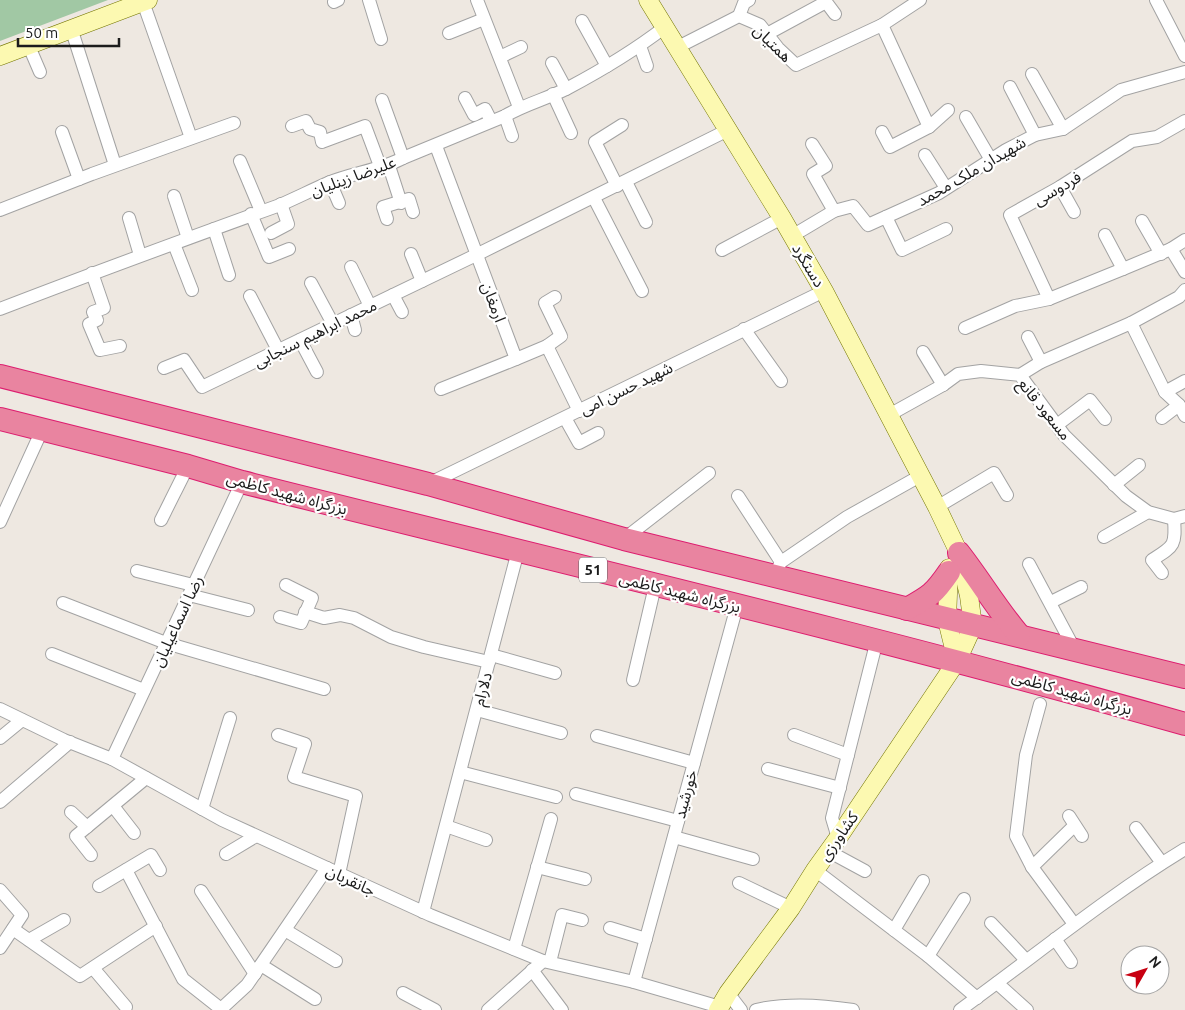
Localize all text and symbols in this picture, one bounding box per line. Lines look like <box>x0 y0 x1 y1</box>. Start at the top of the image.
scale bar <box>18 15 119 47</box>
street label: همتیان <box>750 21 796 66</box>
text: 50 m <box>25 24 58 41</box>
street label: شهیدان ملک محمد <box>914 133 1029 210</box>
street label: علیرضا زینلیان <box>308 152 398 201</box>
street label: فردوسی <box>1030 167 1085 210</box>
street label: دستگرد <box>788 240 829 291</box>
street label: ارمغان <box>477 279 510 325</box>
street label: محمد ابراهیم سنجابی <box>251 295 381 374</box>
street label: شهید حسن امی <box>577 358 676 419</box>
street label: مسعود قانع <box>1012 375 1075 446</box>
street label: بزرگراه شهید کاظمی <box>224 468 349 519</box>
road number: 51 <box>579 558 607 582</box>
street label: بزرگراه شهید کاظمی <box>617 568 742 617</box>
street label: رضا اسماعیلیان <box>148 572 207 670</box>
street label: بزرگراه شهید کاظمی <box>1010 666 1134 719</box>
street label: دلارام <box>469 670 499 709</box>
street label: خورشید <box>670 768 701 820</box>
street label: کشاورزی <box>815 808 862 865</box>
street label: جانقربان <box>323 861 378 900</box>
north arrow <box>1120 945 1170 995</box>
text: N <box>1146 953 1165 971</box>

